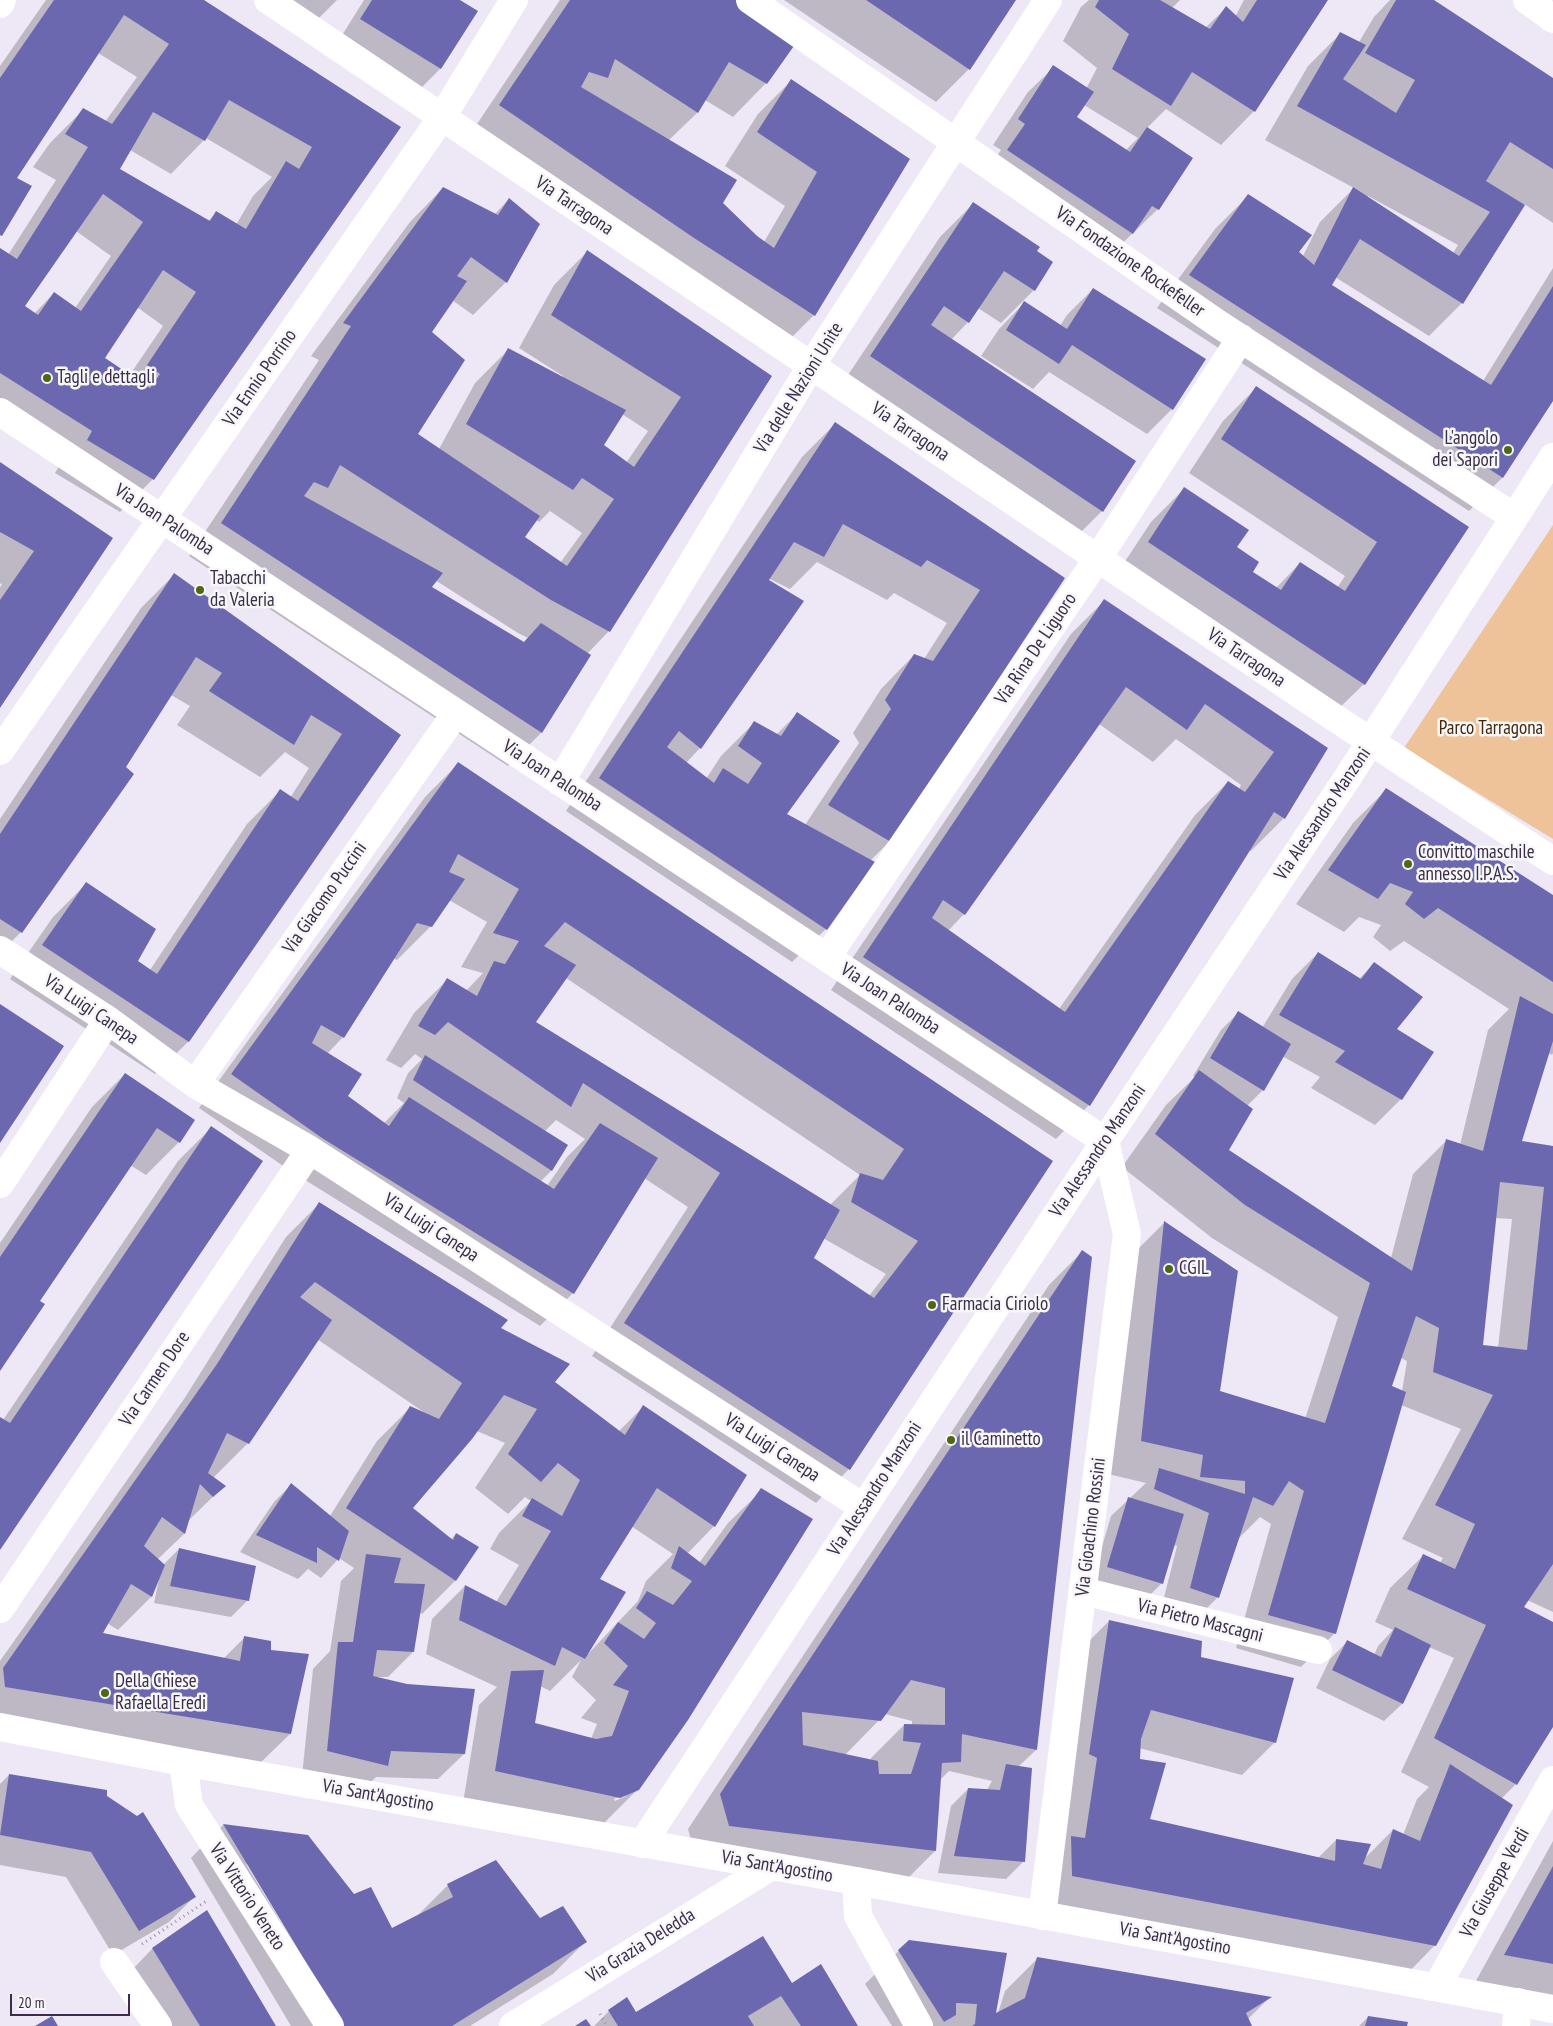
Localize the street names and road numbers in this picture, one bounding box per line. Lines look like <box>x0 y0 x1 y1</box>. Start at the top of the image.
street label: Via Tarragona <box>531 172 617 240</box>
street label: Via Fondazione Rockefeller <box>1051 202 1209 322</box>
street label: Via delle Nazioni Unite <box>750 318 848 458</box>
street label: Via Ennio Porrino <box>218 325 302 431</box>
street label: Via Tarragona <box>867 398 953 466</box>
street label: Via Joan Palomba <box>110 479 218 561</box>
street label: Via Rina De Liguoro <box>990 589 1082 709</box>
street label: Via Tarragona <box>1203 624 1289 692</box>
street label: Via Joan Palomba <box>498 735 606 817</box>
street label: Via Alessandro Manzoni <box>1270 743 1376 885</box>
street label: Via Giacomo Puccini <box>278 838 372 958</box>
street label: Via Joan Palomba <box>836 958 944 1040</box>
street label: Via Luigi Canepa <box>39 970 143 1050</box>
street label: Via Alessandro Manzoni <box>1045 1080 1151 1222</box>
street label: Via Luigi Canepa <box>379 1189 483 1267</box>
street label: Via Carmen Dore <box>115 1327 195 1431</box>
street label: Via Luigi Canepa <box>720 1409 824 1487</box>
street label: Via Alessandro Manzoni <box>823 1418 927 1560</box>
street label: Via Gioachino Rossini <box>1071 1456 1111 1598</box>
street label: Via Pietro Mascagni <box>1135 1594 1265 1648</box>
street label: Via Sant'Agostino <box>320 1775 436 1817</box>
street label: Via Giuseppe Verdi <box>1455 1824 1535 1942</box>
street label: Via Vittorio Veneto <box>204 1839 290 1955</box>
street label: Via Sant'Agostino <box>719 1846 835 1888</box>
street label: Via Grazia Deledda <box>583 1904 699 1988</box>
street label: Via Sant'Agostino <box>1117 1918 1233 1960</box>

